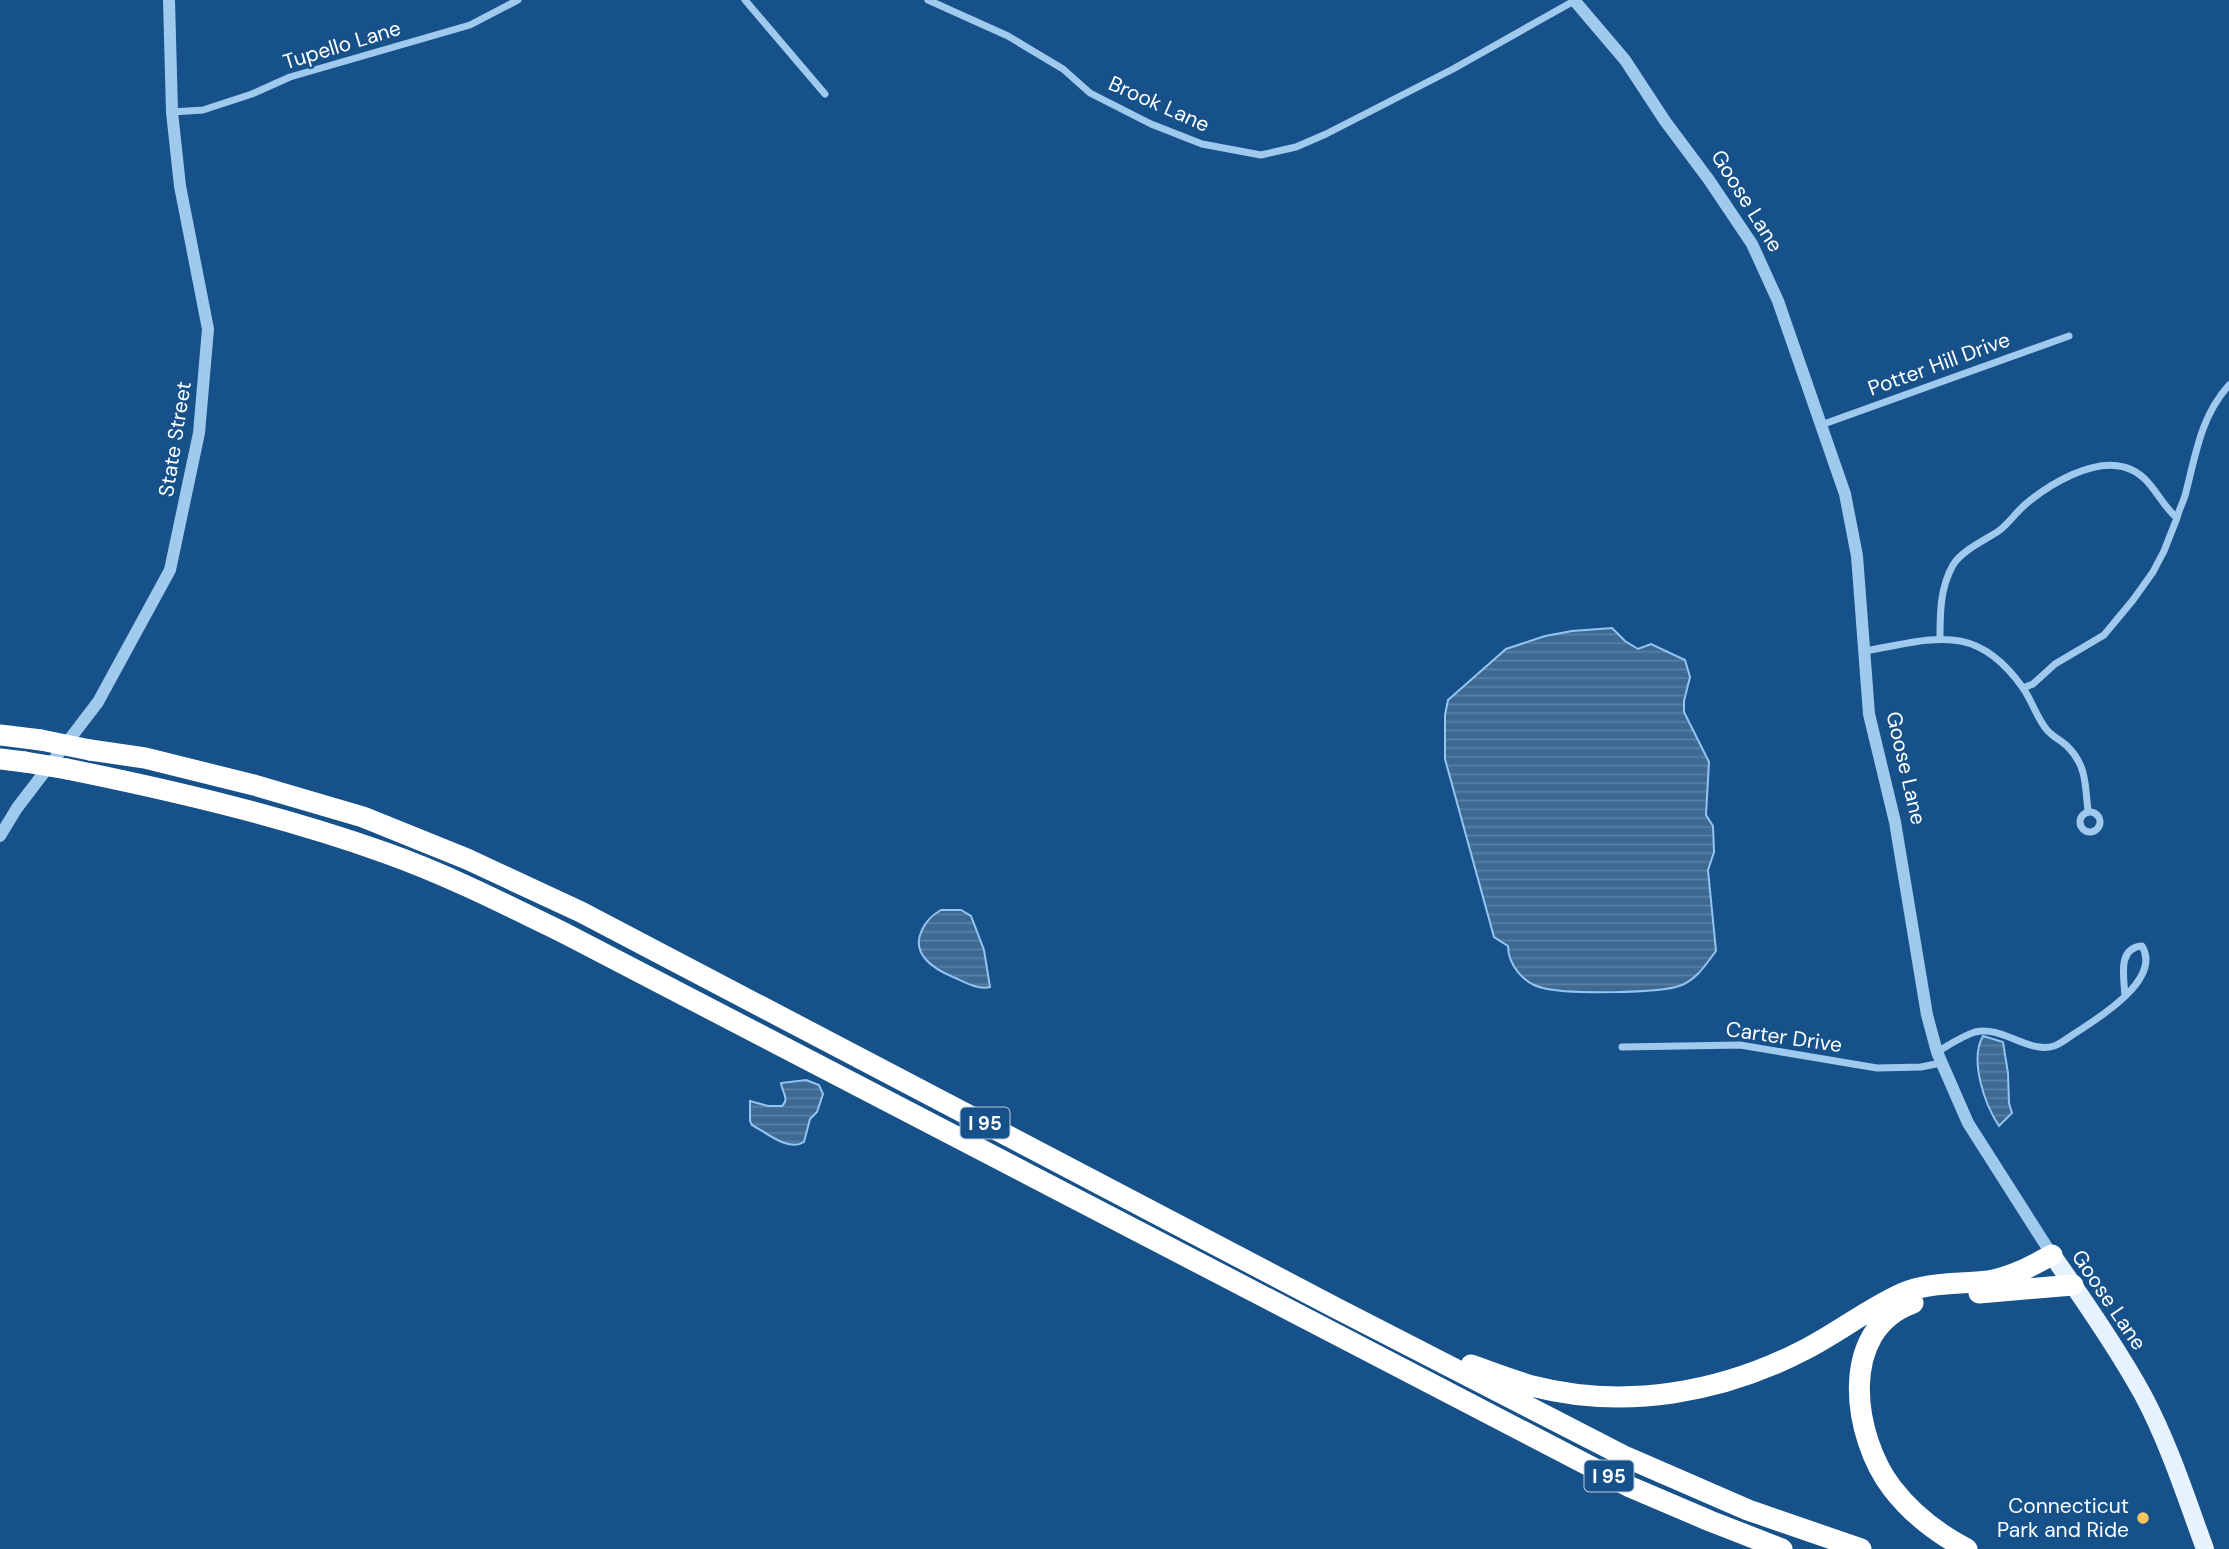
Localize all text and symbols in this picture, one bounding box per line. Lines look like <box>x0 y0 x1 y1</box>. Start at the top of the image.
street label: Tupello Lane <box>280 14 404 76</box>
street label: Brook Lane <box>1104 69 1214 139</box>
street label: Goose Lane <box>1705 145 1789 257</box>
street label: Potter Hill Drive <box>1864 325 2014 403</box>
street label: State Street <box>152 379 198 499</box>
street label: Goose Lane <box>1879 709 1933 827</box>
street label: Carter Drive <box>1724 1015 1844 1059</box>
road number: I 95 <box>960 1107 1010 1138</box>
street label: Goose Lane <box>2065 1244 2153 1356</box>
road number: I 95 <box>1584 1460 1634 1492</box>
place label: Connecticut Park and Ride <box>1997 1492 2129 1544</box>
marker: Connecticut Park and Ride <box>2135 1510 2151 1526</box>

